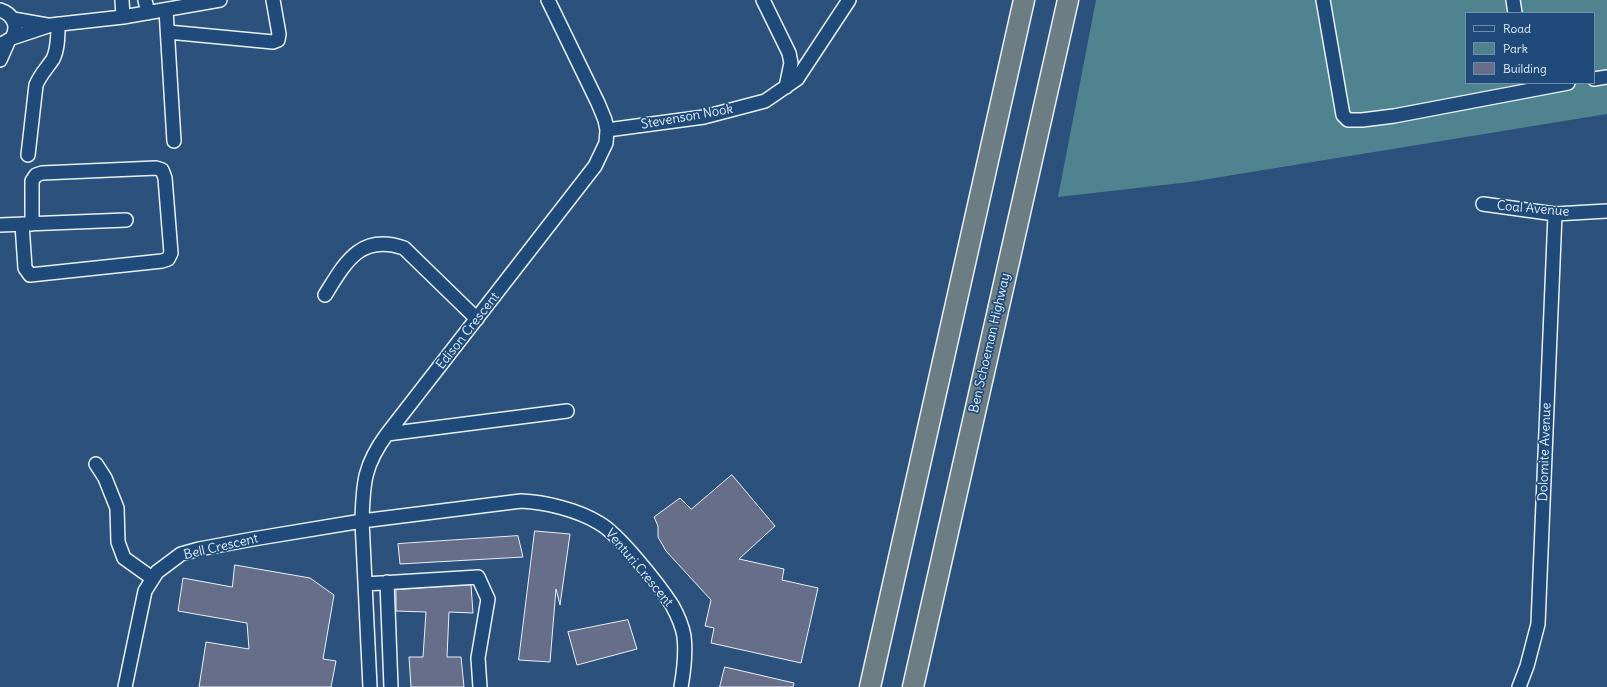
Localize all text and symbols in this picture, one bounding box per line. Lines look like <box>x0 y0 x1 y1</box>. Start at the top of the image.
legend <box>1465 12 1595 84</box>
text: Road <box>1503 21 1531 36</box>
text: Park <box>1503 41 1528 56</box>
text: Building <box>1503 61 1547 76</box>
street label: Stevenson Nook <box>640 101 734 133</box>
street label: Coal Avenue <box>1496 198 1570 220</box>
street label: Ben Schoeman Highway <box>966 272 1014 414</box>
street label: Edison Crescent <box>433 289 503 373</box>
street label: Dolomite Avenue <box>1535 402 1555 502</box>
street label: Venturi Crescent <box>602 526 676 610</box>
street label: Bell Crescent <box>182 531 260 563</box>

